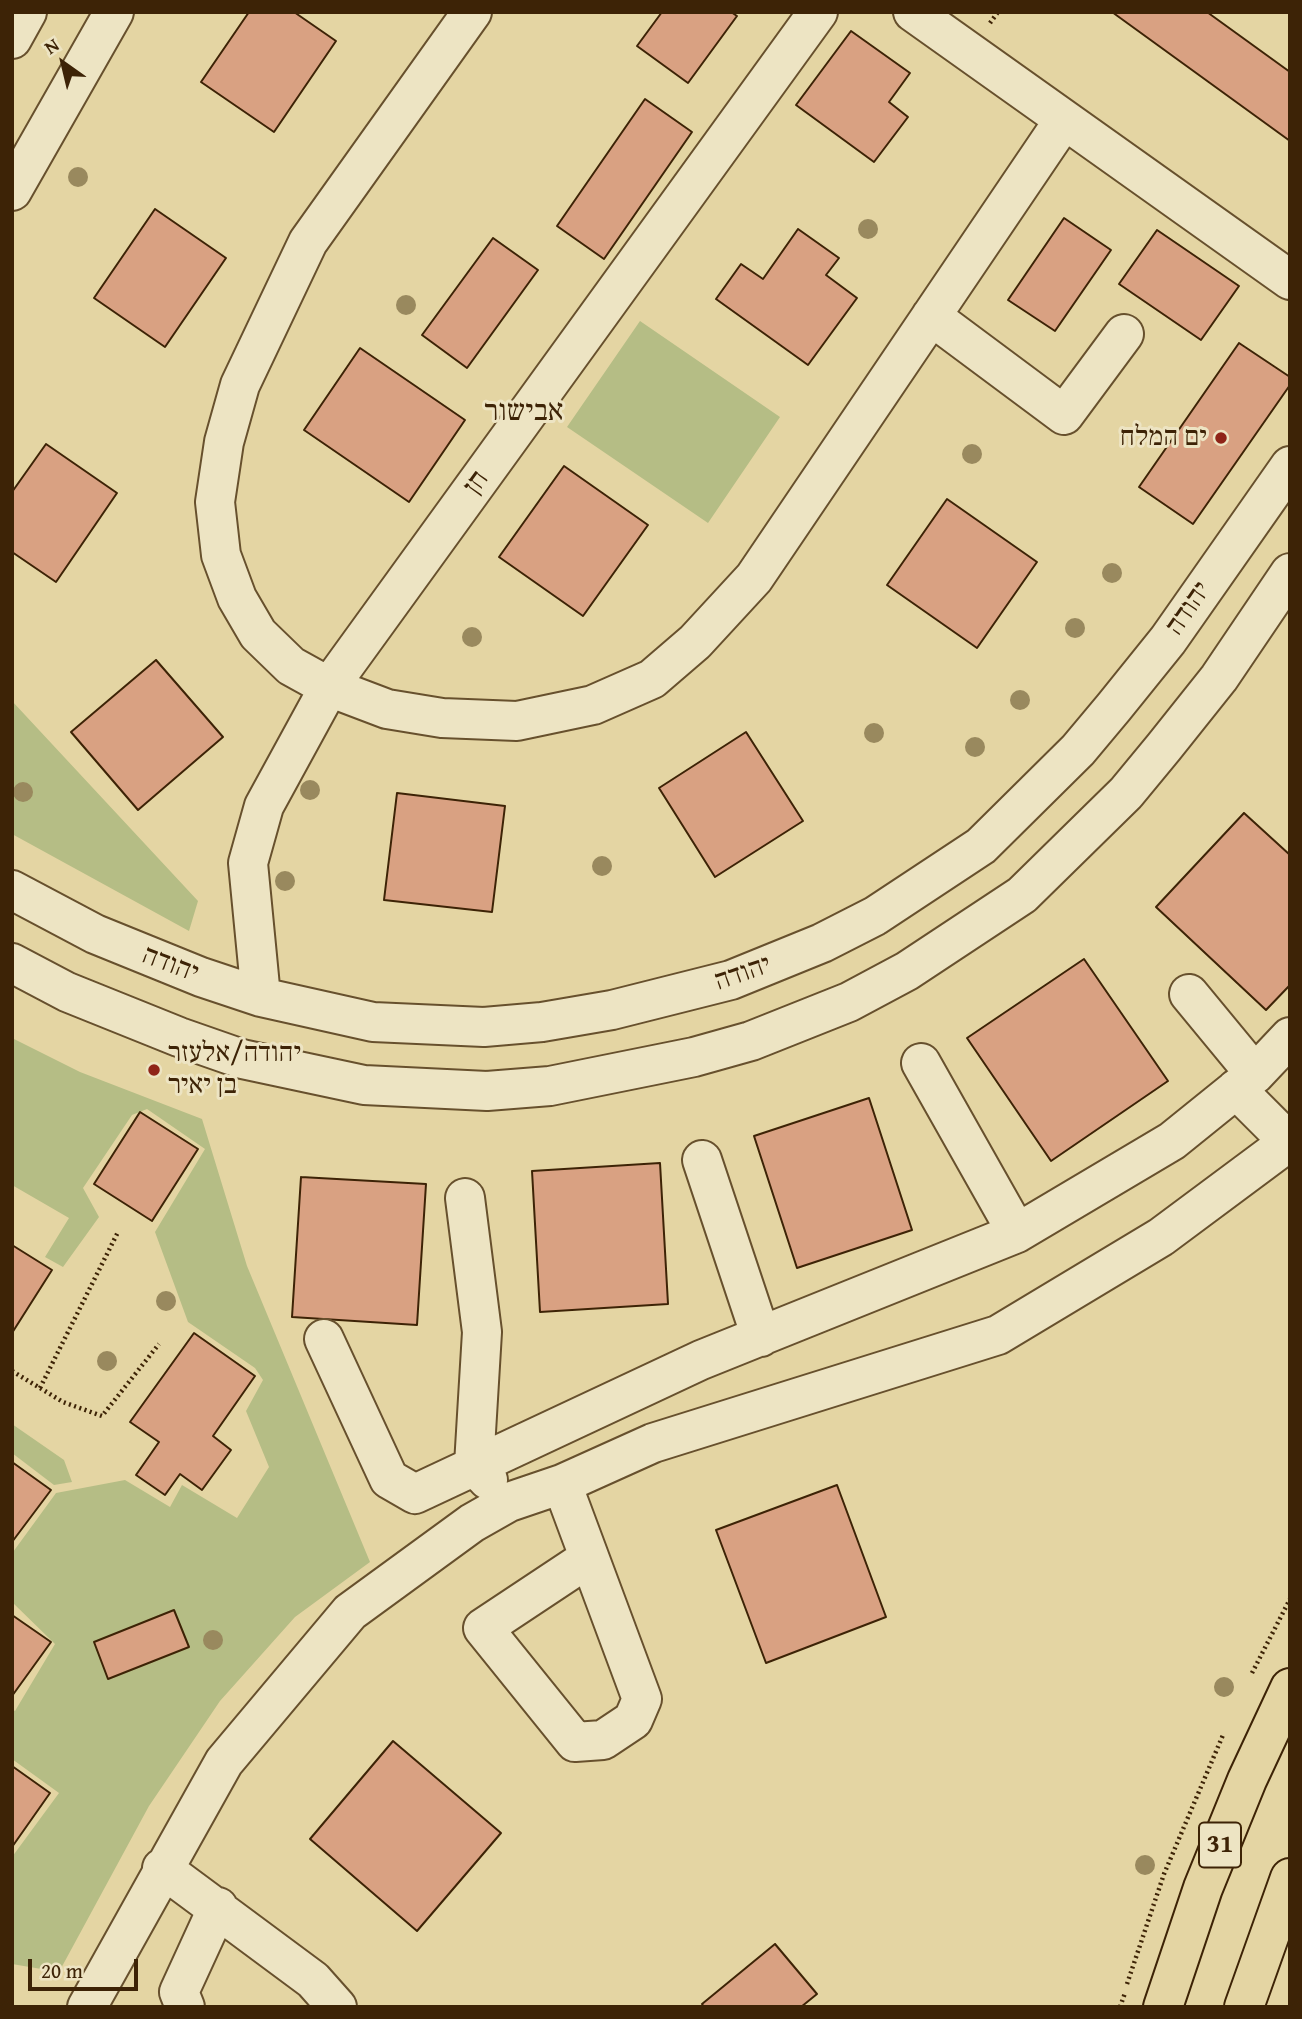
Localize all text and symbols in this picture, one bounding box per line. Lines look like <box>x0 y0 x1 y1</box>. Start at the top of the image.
north arrow <box>28 28 98 98</box>
text: N <box>38 30 64 61</box>
district label: אבישור <box>484 394 564 430</box>
place label: ים המלח <box>1119 421 1207 455</box>
marker: ים המלח <box>1213 430 1229 446</box>
street label: חן <box>457 464 497 502</box>
street label: יהודה <box>1159 576 1219 642</box>
street label: יהודה <box>137 939 203 991</box>
street label: יהודה <box>710 949 776 999</box>
place label: יהודה/אלעזר בן יאיר <box>168 1037 301 1103</box>
marker: יהודה/אלעזר בן יאיר <box>146 1062 162 1078</box>
road number: 31 <box>1199 1822 1241 1868</box>
scale bar <box>32 1946 142 1990</box>
text: 20 m <box>41 1955 83 1986</box>

